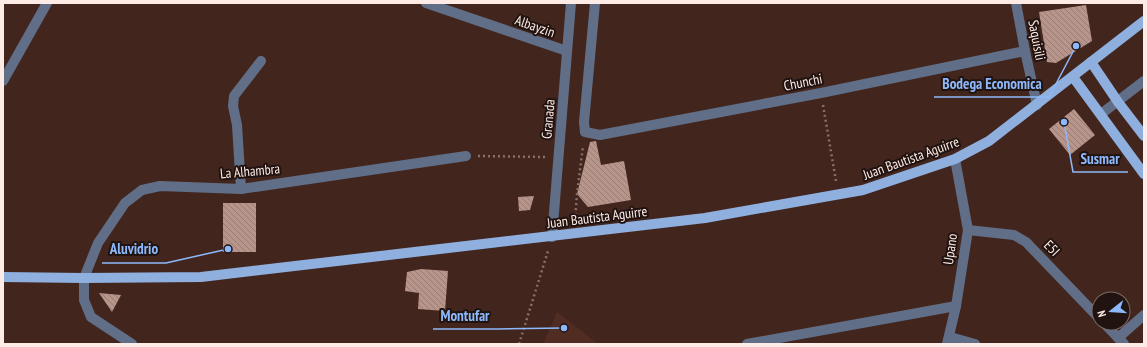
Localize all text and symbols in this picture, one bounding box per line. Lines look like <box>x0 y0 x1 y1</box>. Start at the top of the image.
street label: Albayzin <box>513 11 557 41</box>
street label: Saquisili <box>1024 18 1050 62</box>
street label: Chunchi <box>782 69 824 95</box>
callout: Bodega Economica <box>934 70 1049 97</box>
text: Bodega Economica <box>942 74 1042 93</box>
street label: Granada <box>537 98 559 140</box>
street label: Juan Bautista Aguirre <box>859 132 962 184</box>
callout: Susmar <box>1073 145 1128 172</box>
text: Susmar <box>1080 149 1120 168</box>
street label: La Alhambra <box>219 159 281 183</box>
street label: Juan Bautista Aguirre <box>545 202 649 232</box>
street label: Upano <box>939 232 961 266</box>
callout: Aluvidrio <box>102 236 166 263</box>
street label: E5I <box>1040 236 1064 260</box>
text: Aluvidrio <box>109 239 158 258</box>
north arrow <box>1091 291 1131 331</box>
callout: Montufar <box>433 302 498 329</box>
text: Montufar <box>440 306 490 325</box>
text: N <box>1094 309 1109 319</box>

